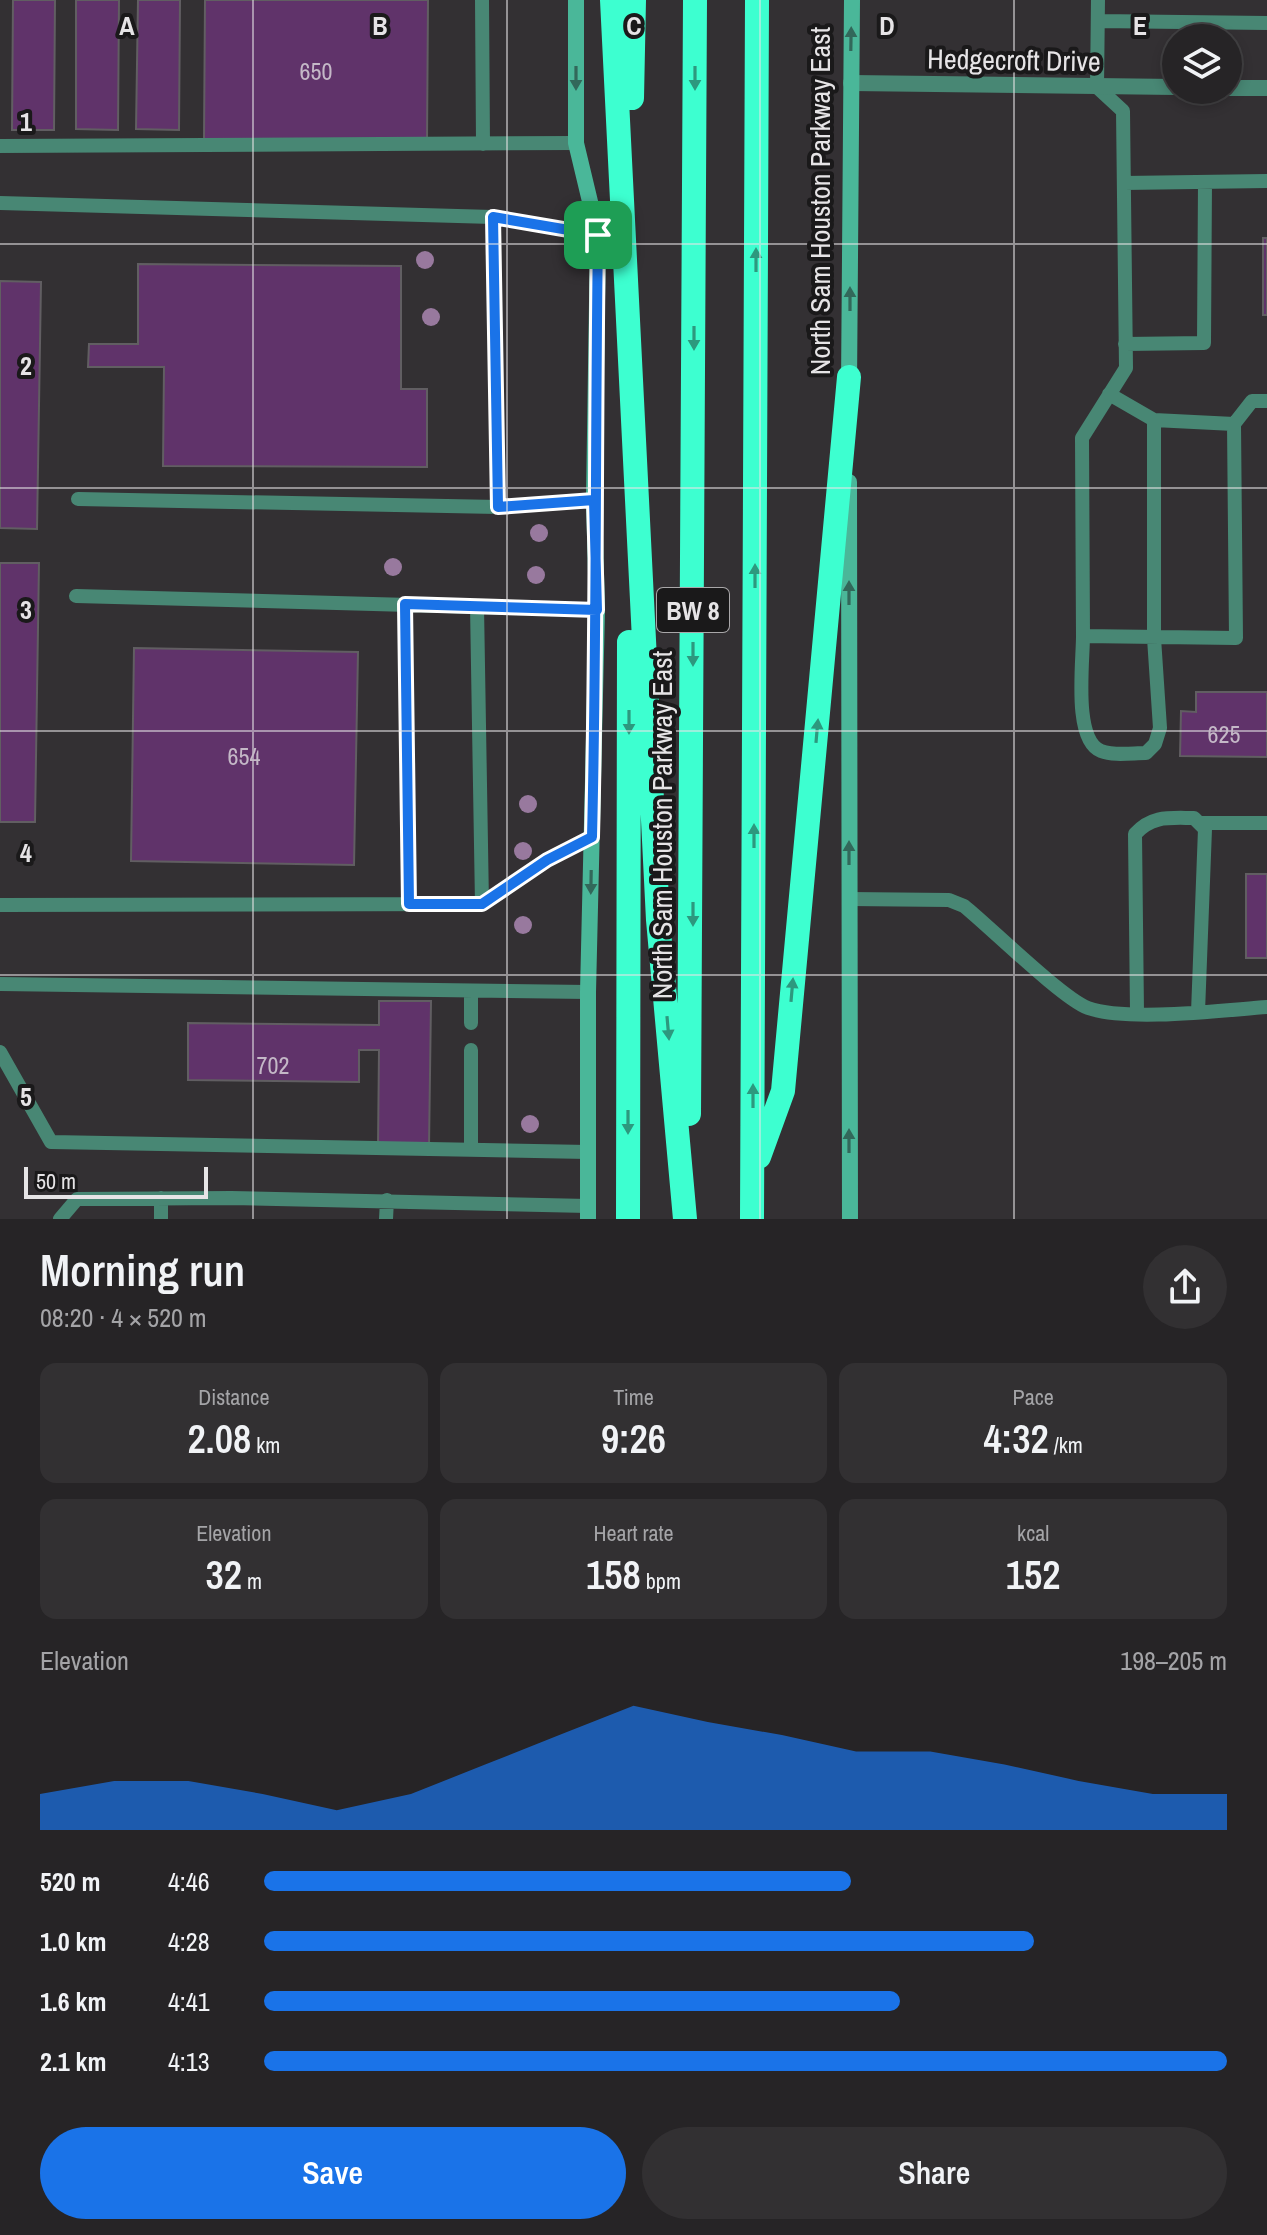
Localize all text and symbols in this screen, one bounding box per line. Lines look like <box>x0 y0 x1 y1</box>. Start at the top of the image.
text: A <box>119 8 135 43</box>
text: B <box>372 8 388 43</box>
text: C <box>626 8 642 43</box>
text: D <box>879 8 895 43</box>
text: E <box>1133 8 1147 43</box>
map controls <box>1162 24 1242 104</box>
button: layers <box>1162 24 1242 104</box>
one-way arrow <box>845 26 857 51</box>
street label: North Sam Houston Parkway East <box>801 27 839 375</box>
street label: Hedgecroft Drive <box>927 39 1101 81</box>
house number: 650 <box>300 55 332 87</box>
one-way arrow <box>570 66 582 91</box>
one-way arrow <box>689 66 701 91</box>
text: 1 <box>20 104 32 139</box>
pin <box>564 201 632 269</box>
icon: arrive <box>576 213 620 257</box>
one-way arrow <box>750 247 762 272</box>
one-way arrow <box>844 286 856 311</box>
one-way arrow <box>688 326 700 351</box>
text: 2 <box>20 348 32 383</box>
one-way arrow <box>749 563 761 588</box>
one-way arrow <box>843 580 855 605</box>
road number: BW 8 <box>657 588 729 632</box>
text: 3 <box>20 592 32 627</box>
one-way arrow <box>687 642 699 667</box>
street label: North Sam Houston Parkway East <box>643 651 681 999</box>
one-way arrow <box>623 710 635 735</box>
one-way arrow <box>810 718 823 743</box>
house number: 625 <box>1208 718 1240 750</box>
house number: 654 <box>228 740 260 772</box>
one-way arrow <box>748 823 760 848</box>
text: 4 <box>20 835 32 870</box>
one-way arrow <box>843 840 855 865</box>
one-way arrow <box>584 870 597 895</box>
one-way arrow <box>686 902 699 927</box>
one-way arrow <box>786 977 799 1002</box>
one-way arrow <box>662 1016 675 1041</box>
house number: 702 <box>257 1049 289 1081</box>
text: 5 <box>20 1079 32 1114</box>
one-way arrow <box>747 1083 759 1108</box>
one-way arrow <box>622 1110 634 1135</box>
one-way arrow <box>843 1128 855 1153</box>
scale bar <box>24 1163 208 1199</box>
text: 50 m <box>36 1166 76 1196</box>
text: Morning run <box>40 1240 245 1300</box>
button: share <box>1143 1245 1227 1329</box>
text: 08:20 · 4 × 520 m <box>40 1300 207 1335</box>
text: Distance <box>198 1382 269 1412</box>
text: Time <box>613 1382 654 1412</box>
text: Pace <box>1013 1382 1054 1412</box>
text: 2.08 <box>187 1412 251 1465</box>
text: 9:26 <box>601 1412 666 1465</box>
text: 4:32 <box>984 1412 1049 1465</box>
text: km <box>251 1430 280 1460</box>
text: /km <box>1049 1430 1083 1460</box>
text: Elevation <box>196 1518 271 1548</box>
text: Heart rate <box>593 1518 674 1548</box>
text: kcal <box>1017 1518 1049 1548</box>
text: 32 <box>206 1548 242 1601</box>
text: 158 <box>586 1548 641 1601</box>
text: 152 <box>1006 1548 1061 1601</box>
text: m <box>242 1566 262 1596</box>
text: bpm <box>641 1566 681 1596</box>
text: Elevation <box>40 1643 129 1678</box>
text: 198–205 m <box>1120 1643 1227 1678</box>
text: 520 m <box>40 1864 100 1899</box>
text: 4:46 <box>168 1864 210 1899</box>
text: 1.0 km <box>40 1924 106 1959</box>
text: 4:28 <box>168 1924 210 1959</box>
text: 1.6 km <box>40 1984 106 2019</box>
text: 4:41 <box>168 1984 210 2019</box>
text: 2.1 km <box>40 2044 106 2079</box>
text: 4:13 <box>168 2044 210 2079</box>
button: Save <box>40 2127 626 2219</box>
button: Share <box>642 2127 1227 2219</box>

